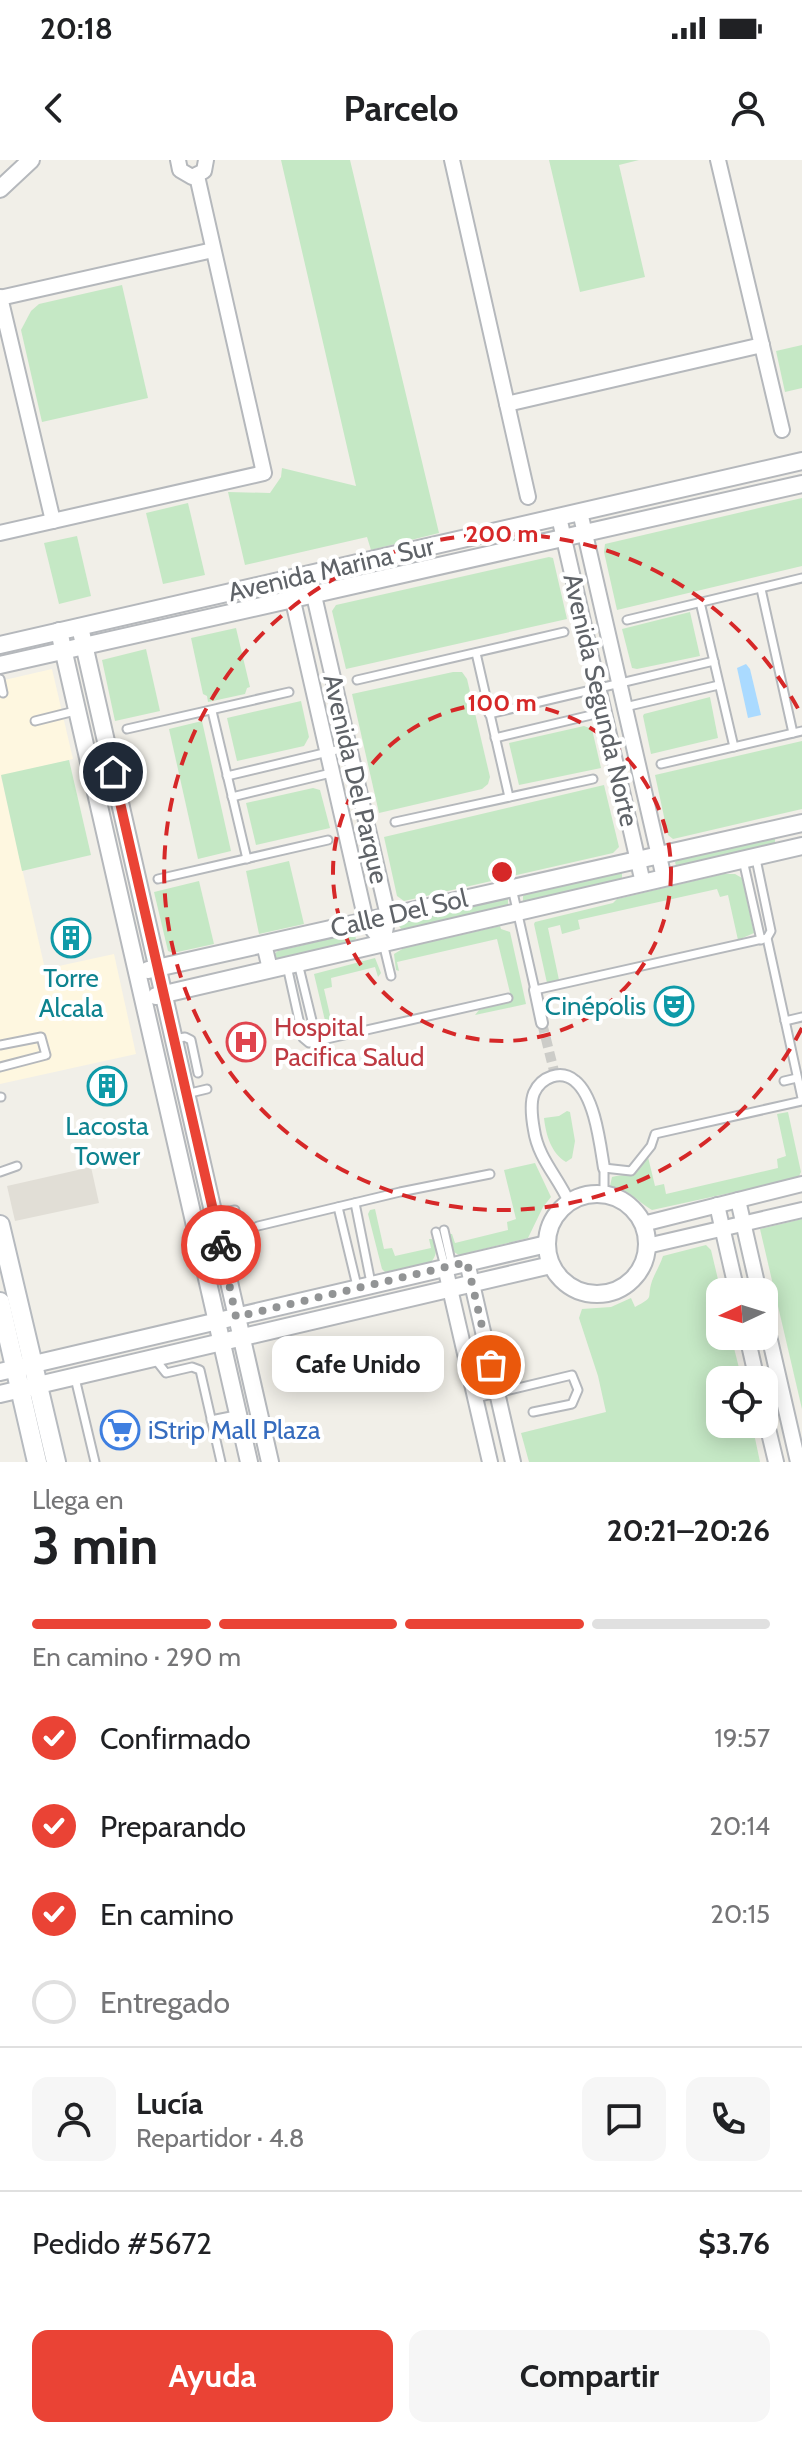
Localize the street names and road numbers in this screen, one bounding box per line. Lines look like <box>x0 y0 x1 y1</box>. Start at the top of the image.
street label: Avenida Marina Sur <box>225 530 438 608</box>
street label: Avenida Segunda Norte <box>556 570 646 830</box>
street label: Avenida Del Parque <box>316 671 396 887</box>
street label: Calle Del Sol <box>327 882 471 944</box>

